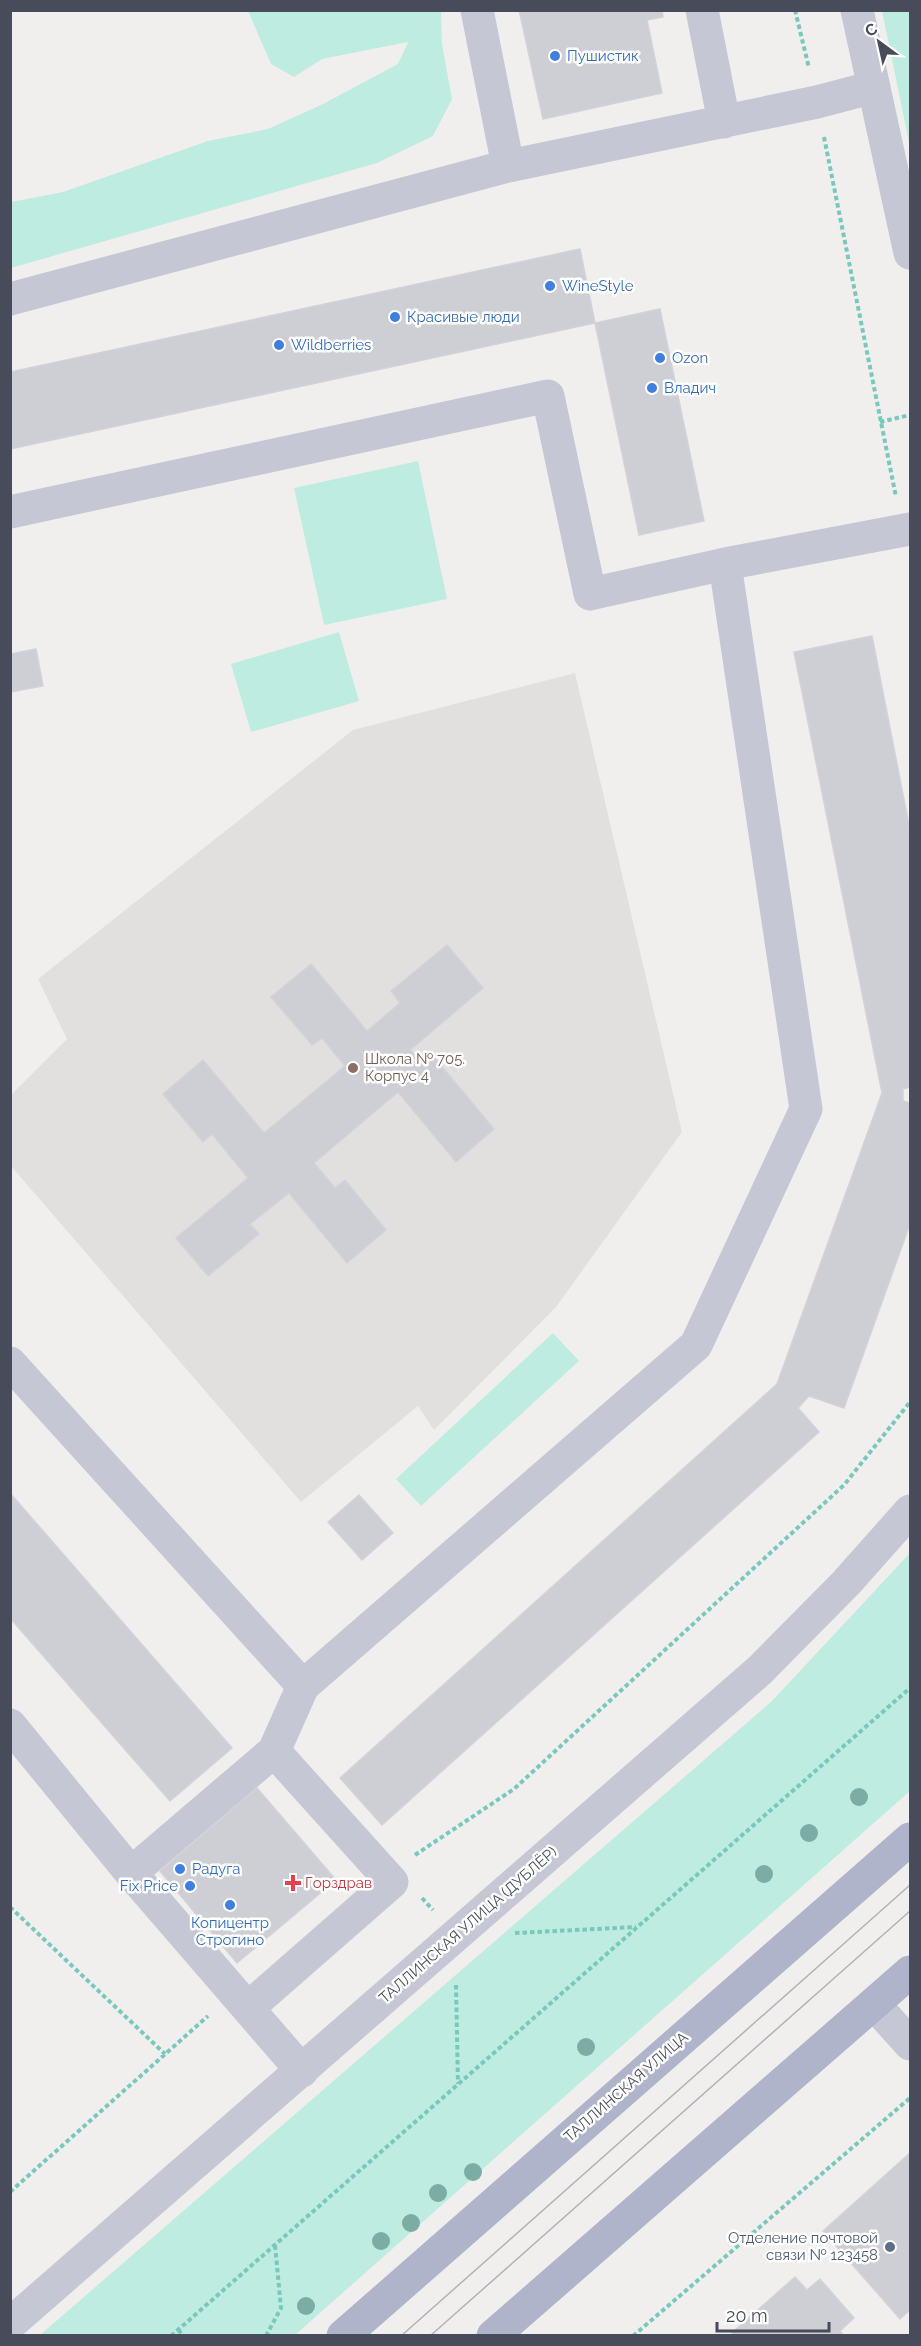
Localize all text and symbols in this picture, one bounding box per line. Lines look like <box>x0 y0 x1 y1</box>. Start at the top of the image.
north arrow <box>849 12 909 72</box>
text: С <box>861 19 881 41</box>
place label: Пушистик <box>567 47 639 65</box>
marker: Пушистик <box>548 49 562 63</box>
place label: WineStyle <box>562 277 634 295</box>
marker: WineStyle <box>543 279 557 293</box>
place label: Красивые люди <box>407 308 520 326</box>
marker: Красивые люди <box>388 310 402 324</box>
place label: Wildberries <box>291 336 371 354</box>
marker: Wildberries <box>272 338 286 352</box>
place label: Ozon <box>672 349 708 367</box>
marker: Ozon <box>653 351 667 365</box>
place label: Владич <box>664 379 716 397</box>
marker: Владич <box>645 381 659 395</box>
place label: Школа № 705. Корпус 4 <box>365 1050 465 1085</box>
marker: Школа № 705. Корпус 4 <box>346 1061 360 1075</box>
street label: ТАЛЛИНСКАЯ УЛИЦА (ДУБЛЁР) <box>375 1842 561 2007</box>
place label: Радуга <box>192 1860 241 1878</box>
marker: Радуга <box>173 1862 187 1876</box>
place label: Горздрав <box>305 1874 372 1892</box>
marker: Горздрав <box>286 1876 300 1890</box>
place label: Fix Price <box>120 1877 178 1895</box>
marker: Fix Price <box>183 1879 197 1893</box>
marker: Копицентр Строгино <box>223 1898 237 1912</box>
place label: Копицентр Строгино <box>191 1914 269 1949</box>
street label: ТАЛЛИНСКАЯ УЛИЦА <box>560 2028 692 2146</box>
place label: Отделение почтовой связи № 123458 <box>728 2229 878 2264</box>
marker: Отделение почтовой связи № 123458 <box>883 2240 897 2254</box>
scale bar <box>717 2295 830 2333</box>
text: 20 m <box>726 2305 768 2326</box>

